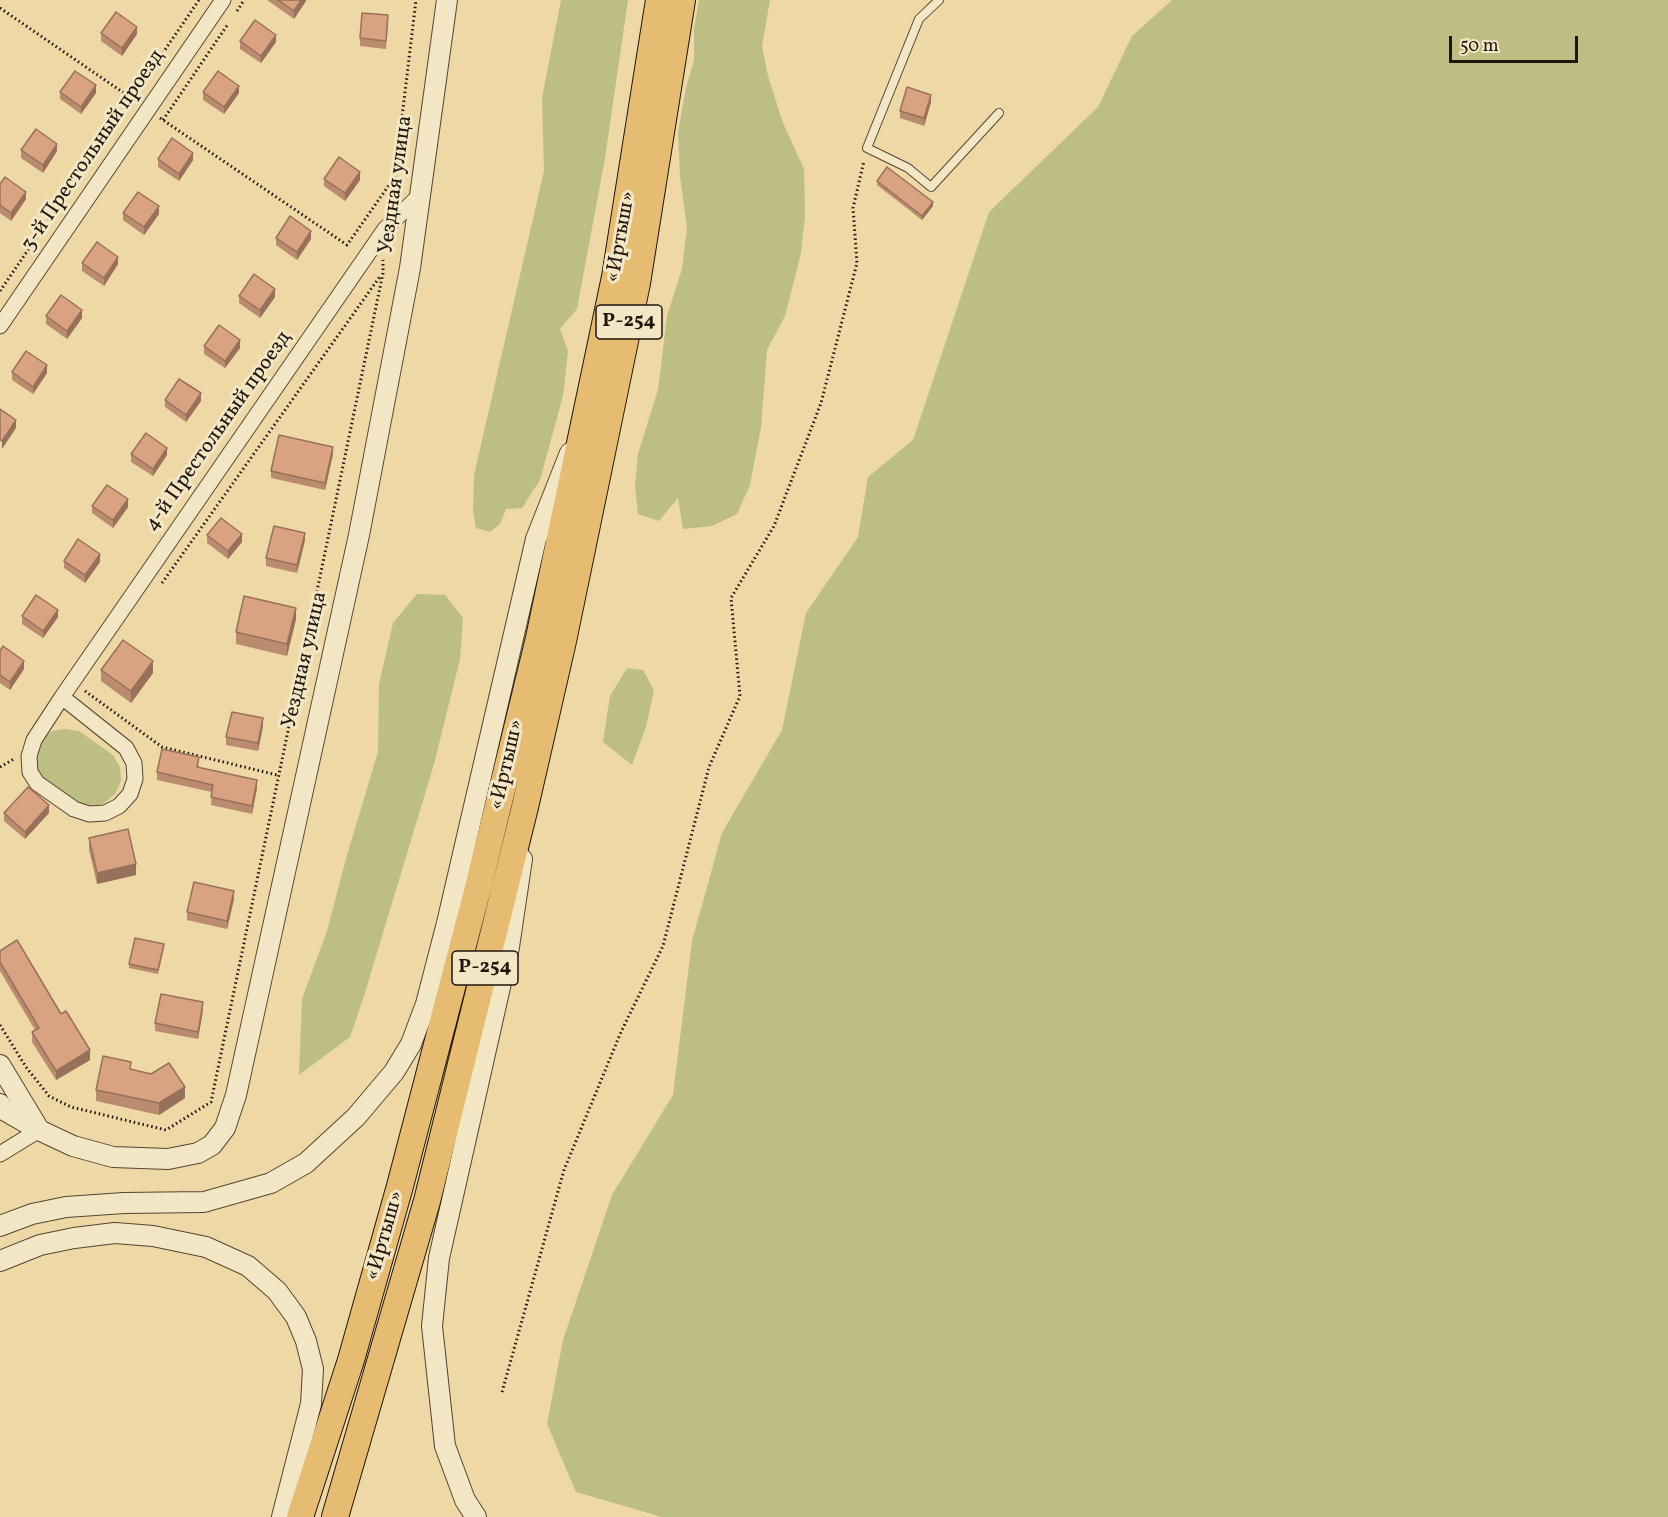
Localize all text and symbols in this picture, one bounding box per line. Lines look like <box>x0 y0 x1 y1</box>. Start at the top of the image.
scale bar <box>1452 24 1581 62</box>
text: 50 m <box>1460 34 1499 59</box>
street label: 3-й Престольный проезд <box>17 45 171 257</box>
street label: Уездная улица <box>375 114 419 256</box>
street label: «Иртыш» <box>602 189 642 285</box>
road number: Р-254 <box>596 305 662 339</box>
street label: 4-й Престольный проезд <box>140 327 298 537</box>
street label: Уездная улица <box>278 589 334 731</box>
street label: «Иртыш» <box>485 717 531 813</box>
road number: Р-254 <box>452 951 518 985</box>
street label: «Иртыш» <box>361 1188 411 1284</box>

